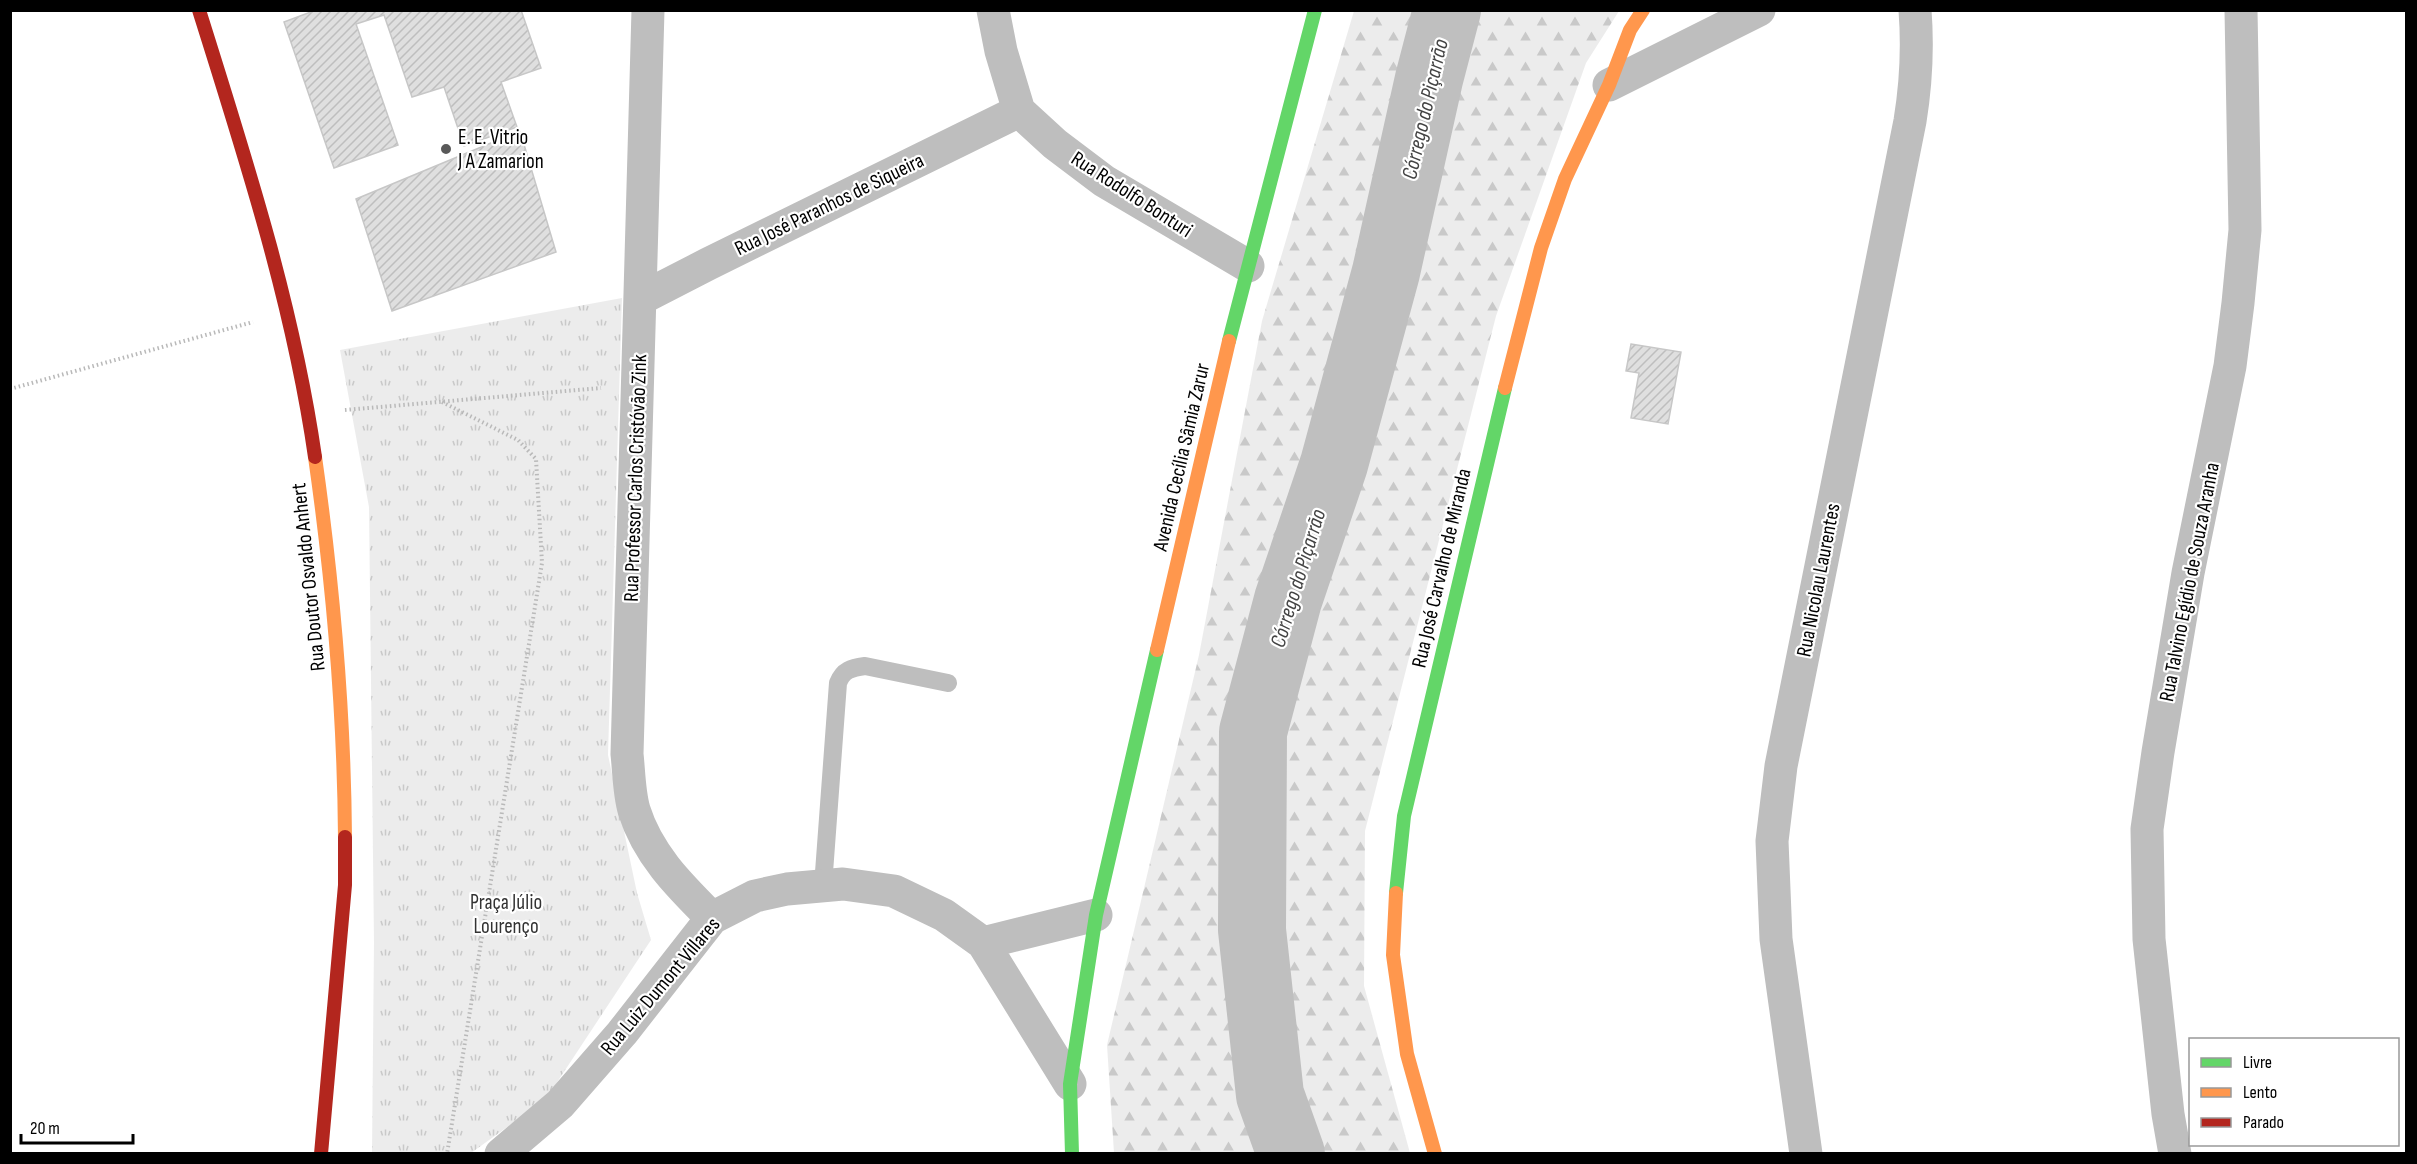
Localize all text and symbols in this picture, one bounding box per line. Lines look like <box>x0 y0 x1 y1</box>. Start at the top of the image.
water label: Córrego do Piçarrão <box>1396 37 1455 182</box>
place label: E. E. Vitrio J A Zamarion <box>457 125 544 174</box>
marker: E. E. Vitrio J A Zamarion <box>439 142 453 156</box>
street label: Rua Rodolfo Bonturi <box>1066 146 1197 243</box>
street label: Rua José Paranhos de Siqueira <box>731 148 928 261</box>
street label: Rua Professor Carlos Cristóvão Zink <box>619 354 652 602</box>
street label: Avenida Cecília Sâmia Zarur <box>1147 361 1215 554</box>
street label: Rua Talvino Egídio de Souza Aranha <box>2154 460 2225 704</box>
street label: Rua José Carvalho de Miranda <box>1406 466 1477 670</box>
street label: Rua Doutor Osvaldo Anhert <box>286 482 331 672</box>
street label: Rua Nicolau Laurentes <box>1791 501 1846 659</box>
water label: Córrego do Piçarrão <box>1265 506 1332 651</box>
park label: Praça Júlio Lourenço <box>470 890 542 939</box>
street label: Rua Luiz Dumont Villares <box>595 912 725 1060</box>
legend <box>2189 1038 2399 1146</box>
text: Livre <box>2243 1052 2272 1073</box>
text: Lento <box>2243 1082 2277 1103</box>
scale bar <box>21 1107 134 1145</box>
text: Parado <box>2243 1112 2284 1133</box>
text: 20 m <box>30 1118 60 1139</box>

